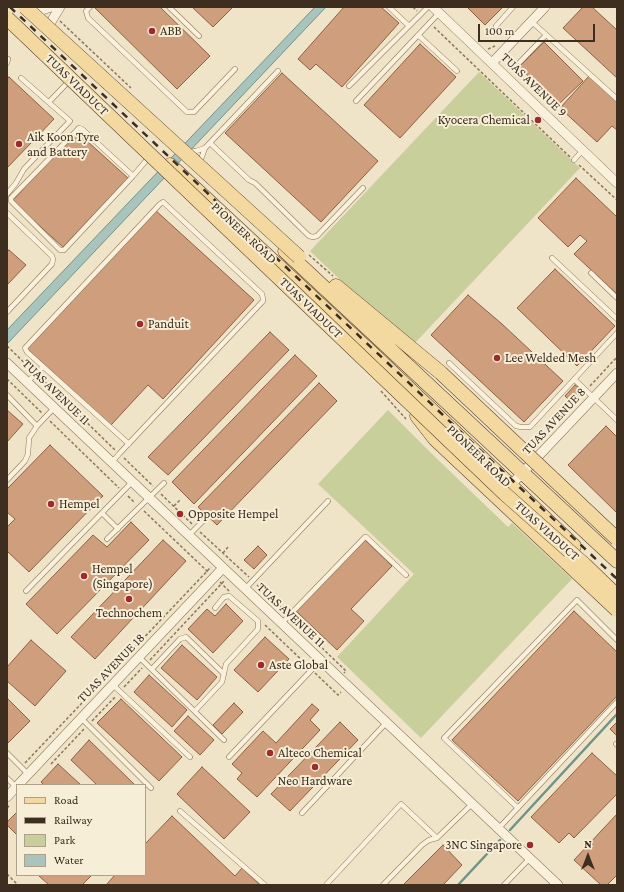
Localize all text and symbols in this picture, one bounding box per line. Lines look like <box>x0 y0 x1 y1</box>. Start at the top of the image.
scale bar <box>480 16 597 42</box>
place label: ABB <box>160 23 182 39</box>
text: 100 m <box>485 24 514 38</box>
marker: ABB <box>147 26 157 36</box>
street label: TUAS AVENUE 9 <box>498 50 570 120</box>
street label: TUAS VIADUCT <box>42 51 112 119</box>
place label: Kyocera Chemical <box>438 112 530 128</box>
marker: Kyocera Chemical <box>533 115 543 125</box>
place label: Aik Koon Tyre and Battery <box>27 129 99 160</box>
marker: Aik Koon Tyre and Battery <box>14 139 24 149</box>
street label: PIONEER ROAD <box>208 199 280 267</box>
street label: TUAS VIADUCT <box>276 274 346 342</box>
place label: Panduit <box>148 316 189 332</box>
marker: Panduit <box>135 319 145 329</box>
place label: Lee Welded Mesh <box>505 350 596 366</box>
marker: Lee Welded Mesh <box>492 353 502 363</box>
street label: TUAS AVENUE 11 <box>19 356 93 428</box>
street label: TUAS AVENUE 8 <box>519 384 589 458</box>
street label: PIONEER ROAD <box>444 421 514 491</box>
place label: Hempel <box>59 496 100 512</box>
street label: TUAS VIADUCT <box>511 498 583 564</box>
marker: Hempel <box>46 499 56 509</box>
place label: Opposite Hempel <box>188 506 278 522</box>
marker: Opposite Hempel <box>175 509 185 519</box>
place label: Hempel (Singapore) <box>92 561 153 592</box>
marker: Hempel (Singapore) <box>79 571 89 581</box>
street label: TUAS AVENUE 11 <box>254 579 328 651</box>
marker: Technochem <box>124 594 134 604</box>
place label: Technochem <box>96 605 162 621</box>
street label: TUAS AVENUE 18 <box>74 630 148 706</box>
place label: Aste Global <box>269 657 328 673</box>
marker: Aste Global <box>256 660 266 670</box>
place label: Alteco Chemical <box>278 745 362 761</box>
marker: Alteco Chemical <box>265 748 275 758</box>
marker: Neo Hardware <box>310 762 320 772</box>
place label: Neo Hardware <box>278 773 352 789</box>
legend <box>16 784 146 876</box>
text: Road <box>54 793 78 807</box>
text: Railway <box>54 813 92 827</box>
text: Park <box>54 833 75 847</box>
north arrow <box>568 836 608 876</box>
place label: 3NC Singapore <box>445 837 522 853</box>
text: N <box>584 838 592 850</box>
marker: 3NC Singapore <box>525 840 535 850</box>
text: Water <box>54 853 83 867</box>

